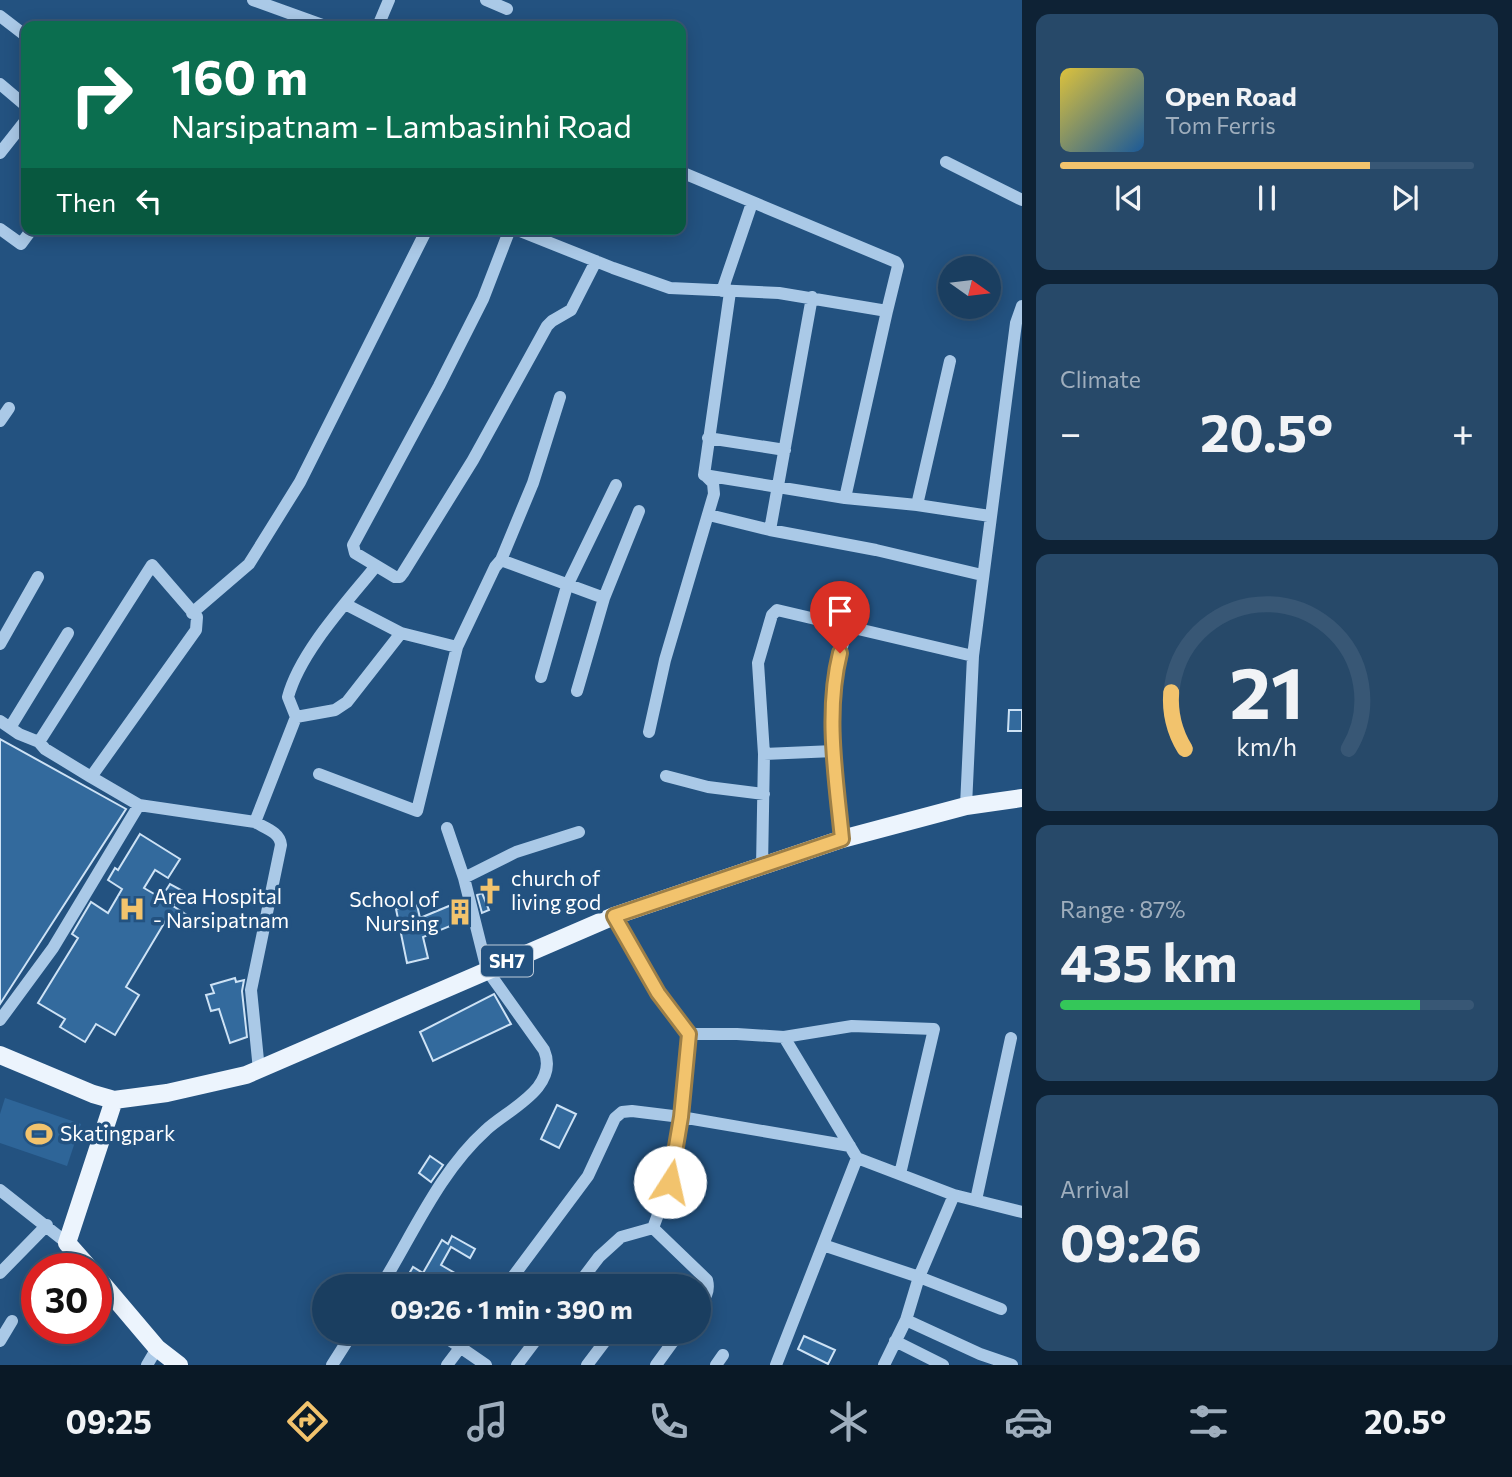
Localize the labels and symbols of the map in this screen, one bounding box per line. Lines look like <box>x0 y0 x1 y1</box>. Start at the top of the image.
north arrow <box>938 256 1001 318</box>
pin <box>810 581 870 653</box>
place label: church of living god <box>511 865 601 914</box>
church icon: church of living god <box>475 876 505 906</box>
place label: Area Hospital - Narsipatnam <box>153 883 289 932</box>
place label: School of Nursing <box>349 886 440 935</box>
hospital icon: Area Hospital - Narsipatnam <box>117 894 147 924</box>
building icon: School of Nursing <box>445 897 475 927</box>
road number: SH7 <box>481 945 533 976</box>
sports icon: Skatingpark <box>24 1119 54 1149</box>
place label: Skatingpark <box>60 1120 175 1145</box>
position arrow <box>633 1145 707 1219</box>
speed limit sign: 30 <box>21 1253 112 1344</box>

